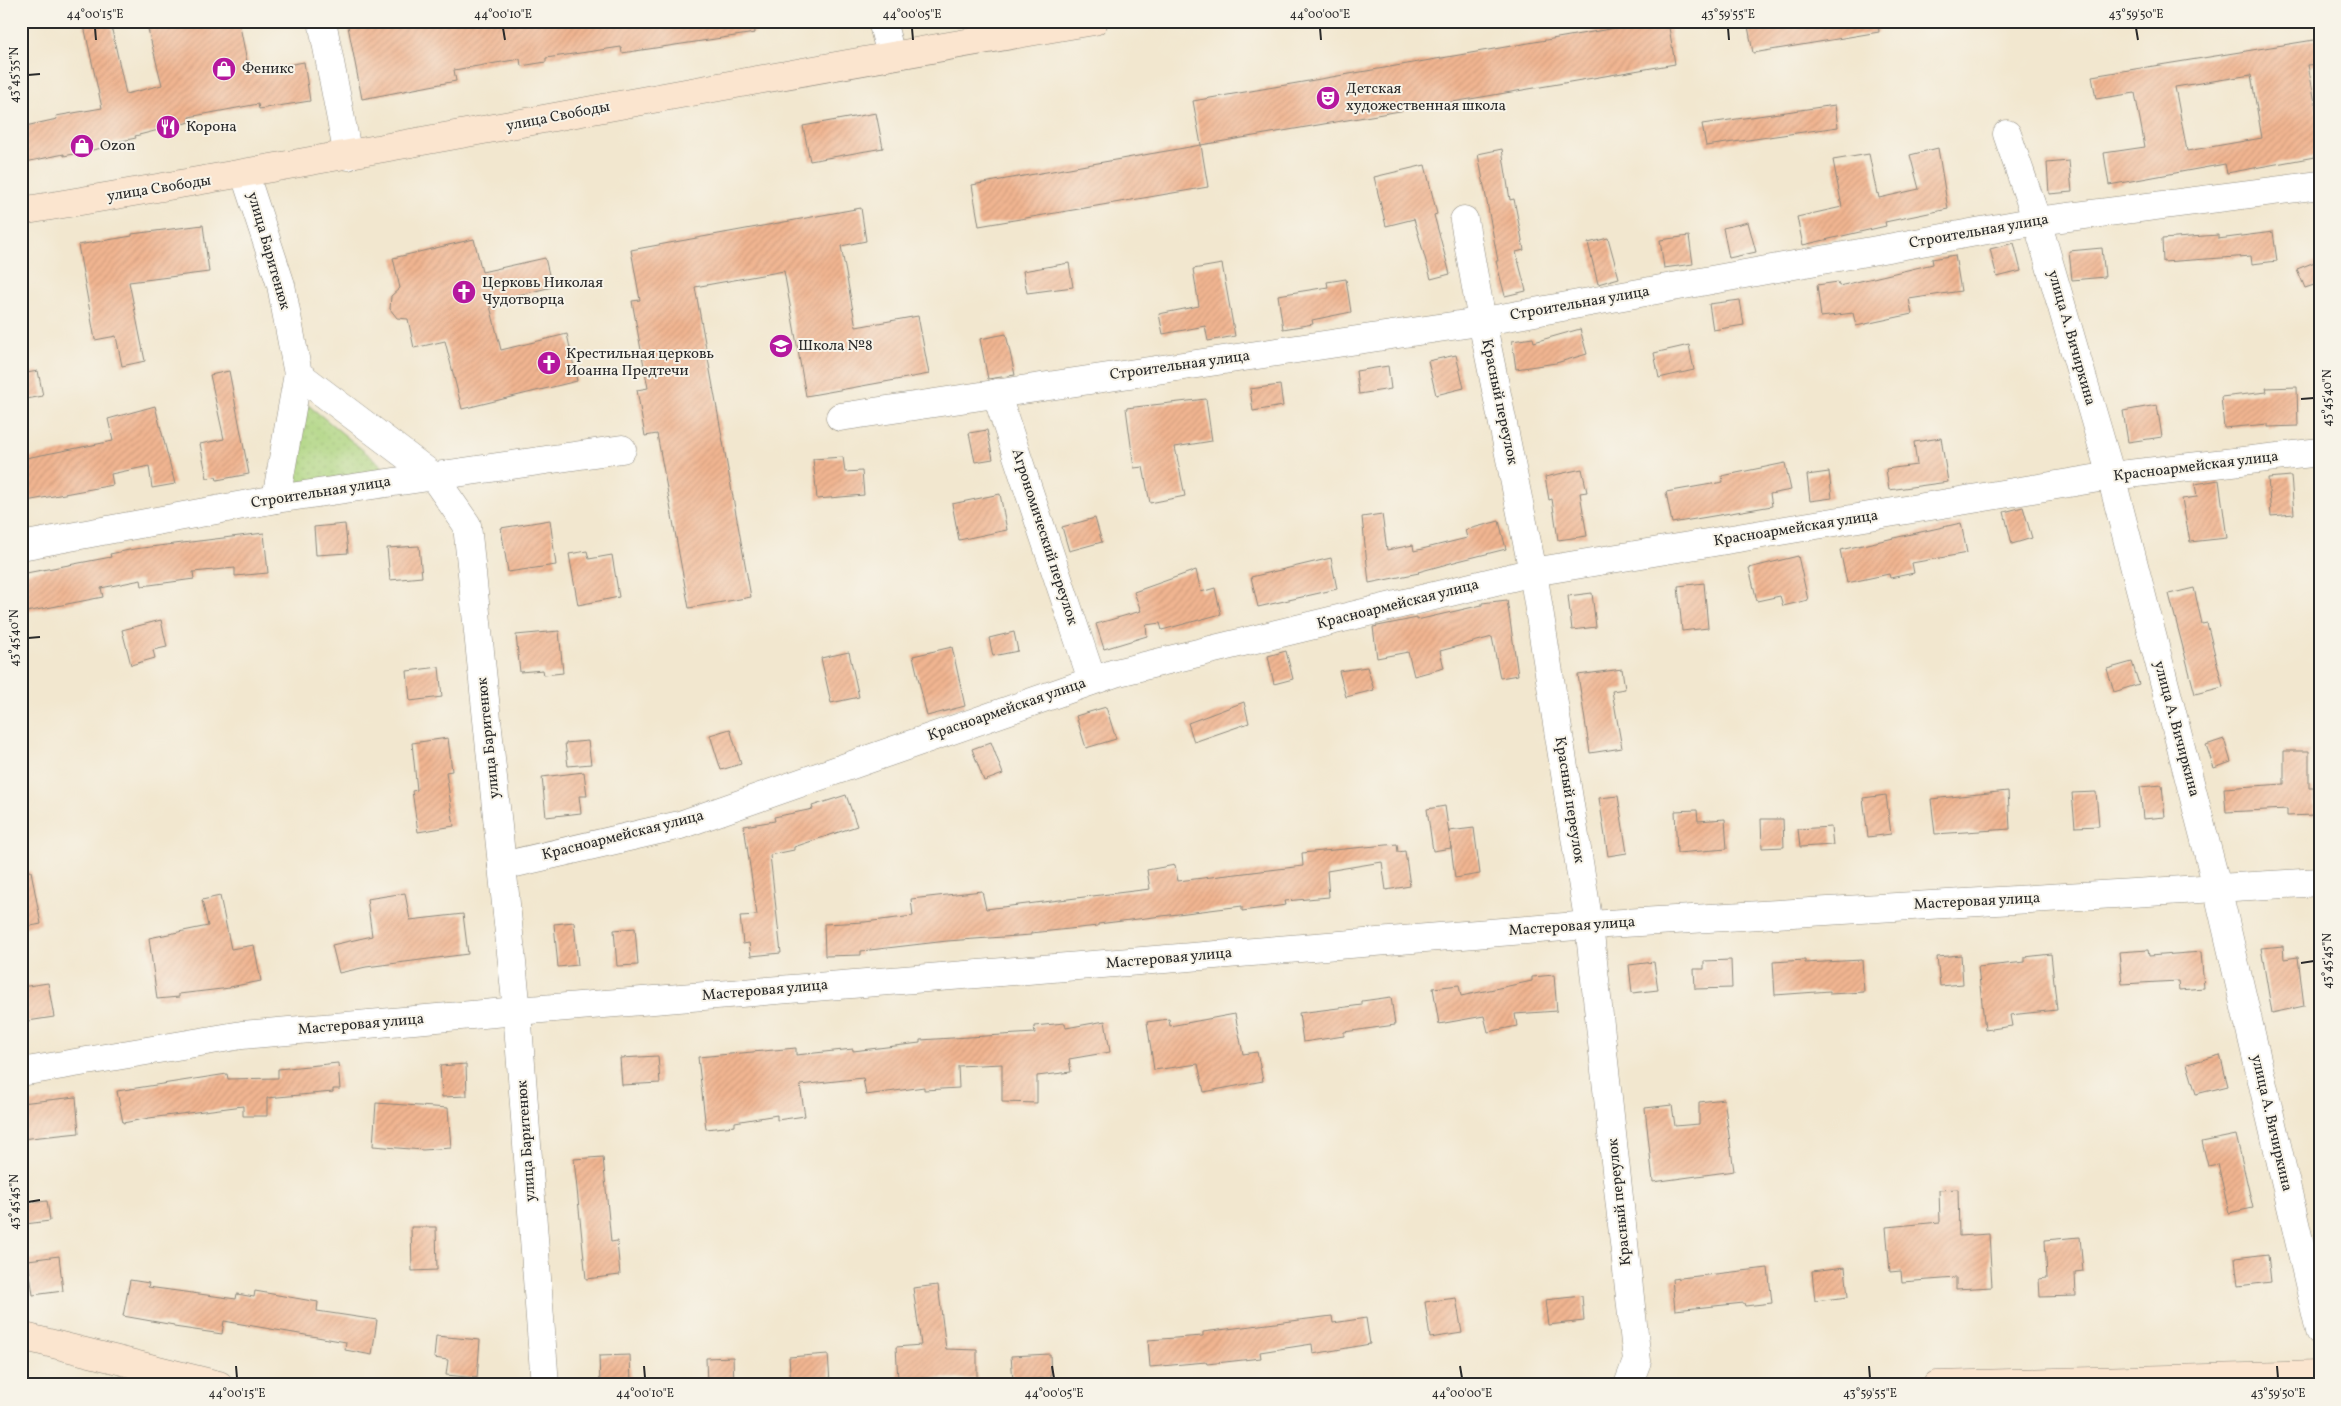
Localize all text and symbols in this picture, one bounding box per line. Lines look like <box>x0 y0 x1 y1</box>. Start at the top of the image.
text: 44°00'15"E <box>67 7 123 23</box>
text: 44°00'10"E <box>474 7 532 23</box>
text: 44°00'05"E <box>883 7 941 23</box>
text: 44°00'00"E <box>1290 7 1350 23</box>
text: 43°59'55"E <box>1701 7 1755 23</box>
text: 43°59'50"E <box>2108 7 2164 23</box>
text: 43°45'35"N <box>7 47 23 103</box>
shop icon: Феникс <box>211 56 237 82</box>
place label: Феникс <box>242 59 294 80</box>
place label: Детская художественная школа <box>1346 79 1506 117</box>
theatre icon: Детская художественная школа <box>1315 85 1341 111</box>
street label: улица Свободы <box>504 97 612 137</box>
restaurant icon: Корона <box>155 114 181 140</box>
place label: Корона <box>186 117 237 138</box>
shop icon: Ozon <box>69 133 95 159</box>
place label: Ozon <box>100 136 135 157</box>
street label: улица Свободы <box>105 170 213 208</box>
street label: улица Баритенюк <box>241 190 295 312</box>
street label: Строительная улица <box>1908 209 2050 255</box>
street label: улица А. Вичиркина <box>2042 268 2100 408</box>
place label: Церковь Николая Чудотворца <box>482 273 603 311</box>
church icon: Церковь Николая Чудотворца <box>451 279 477 305</box>
street label: Строительная улица <box>1509 281 1651 327</box>
school or university icon: Школа №8 <box>768 333 794 359</box>
place label: Школа №8 <box>798 336 873 357</box>
street label: Красный переулок <box>1475 337 1523 467</box>
place label: Крестильная церковь Иоанна Предтечи <box>566 344 714 382</box>
street label: Строительная улица <box>1109 346 1251 386</box>
church icon: Крестильная церковь Иоанна Предтечи <box>536 350 562 376</box>
text: 43°45'40"N <box>2320 369 2336 427</box>
street label: Агрономический переулок <box>1006 446 1082 628</box>
street label: Красноармейская улица <box>2112 446 2280 488</box>
street label: Строительная улица <box>250 472 392 514</box>
street label: Красноармейская улица <box>1712 506 1880 552</box>
street label: Красноармейская улица <box>1315 575 1481 635</box>
text: 43°45'40"N <box>7 609 23 667</box>
street label: улица А. Вичиркина <box>2148 659 2204 799</box>
street label: Красноармейская улица <box>925 673 1089 747</box>
street label: улица Баритенюк <box>472 676 506 800</box>
street label: Красный переулок <box>1549 735 1589 865</box>
street label: Красноармейская улица <box>540 806 706 866</box>
street label: Мастеровая улица <box>1913 888 2041 916</box>
street label: Мастеровая улица <box>1508 912 1636 942</box>
text: 43°45'45"N <box>2320 933 2336 989</box>
street label: Мастеровая улица <box>1105 943 1233 975</box>
street label: Мастеровая улица <box>701 975 829 1007</box>
street label: Мастеровая улица <box>297 1009 425 1041</box>
street label: улица А. Вичиркина <box>2245 1052 2297 1194</box>
street label: улица Баритенюк <box>512 1080 542 1202</box>
street label: Красный переулок <box>1603 1137 1637 1267</box>
text: 43°45'45"N <box>7 1174 23 1230</box>
text: 44°00'15"E <box>209 1386 265 1402</box>
text: 44°00'10"E <box>616 1386 674 1402</box>
text: 44°00'05"E <box>1025 1386 1083 1402</box>
text: 44°00'00"E <box>1432 1386 1492 1402</box>
text: 43°59'55"E <box>1843 1386 1897 1402</box>
text: 43°59'50"E <box>2250 1386 2306 1402</box>

